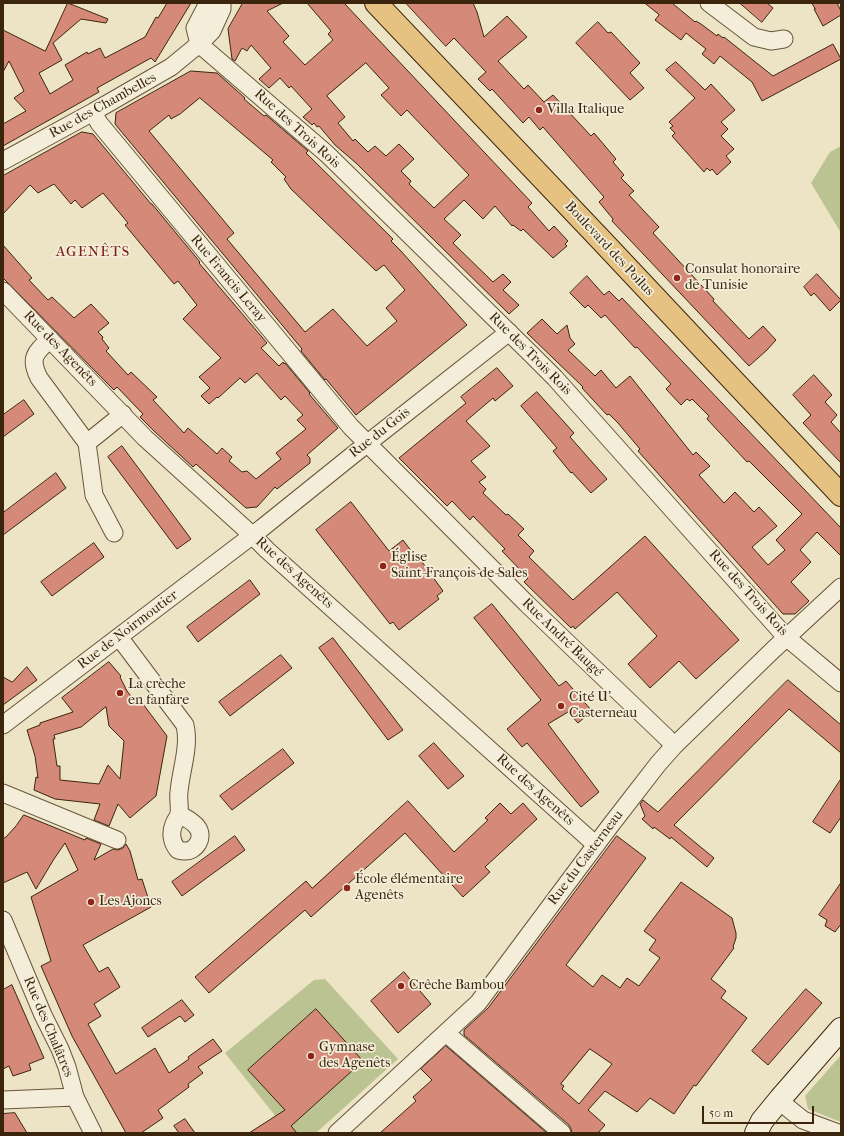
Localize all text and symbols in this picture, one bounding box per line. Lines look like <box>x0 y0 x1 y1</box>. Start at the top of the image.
street label: Rue des Chambelles <box>47 70 159 142</box>
street label: Rue des Trois Rois <box>250 86 344 172</box>
place label: Villa Italique <box>547 102 624 118</box>
marker: Villa Italique <box>534 105 544 115</box>
street label: Boulevard des Poilus <box>561 198 657 300</box>
street label: Rue Francis Leray <box>186 232 270 326</box>
district label: AGENÊTS <box>56 243 130 261</box>
place label: Consulat honoraire de Tunisie <box>685 262 800 294</box>
marker: Consulat honoraire de Tunisie <box>672 273 682 283</box>
street label: Rue des Agenêts <box>20 308 100 390</box>
street label: Rue des Trois Rois <box>485 309 575 399</box>
street label: Rue du Gois <box>346 404 414 462</box>
street label: Rue des Agenêts <box>252 534 336 612</box>
street label: Rue des Trois Rois <box>705 546 791 640</box>
place label: Église Saint-François-de-Sales <box>391 550 527 582</box>
marker: Église Saint-François-de-Sales <box>378 561 388 571</box>
street label: Rue de Noirmoutier <box>75 587 181 673</box>
street label: Rue André Baugé <box>518 595 606 681</box>
place label: La crèche en fanfare <box>128 677 189 710</box>
marker: La crèche en fanfare <box>115 688 125 698</box>
place label: Cité U' Casterneau <box>569 690 637 722</box>
marker: Cité U' Casterneau <box>556 701 566 711</box>
street label: Rue des Agenêts <box>493 751 577 829</box>
street label: Rue du Casterneau <box>545 807 627 909</box>
place label: École élémentaire Agenêts <box>355 872 463 904</box>
marker: École élémentaire Agenêts <box>342 883 352 893</box>
place label: Les Ajoncs <box>99 894 162 910</box>
marker: Les Ajoncs <box>86 897 96 907</box>
street label: Rue des Chalâtres <box>19 974 77 1080</box>
place label: Crêche Bambou <box>409 978 504 994</box>
marker: Crêche Bambou <box>396 981 406 991</box>
place label: Gymnase des Agenêts <box>319 1040 390 1072</box>
marker: Gymnase des Agenêts <box>306 1051 316 1061</box>
scale bar <box>704 1098 816 1124</box>
text: 50 m <box>709 1106 733 1120</box>

